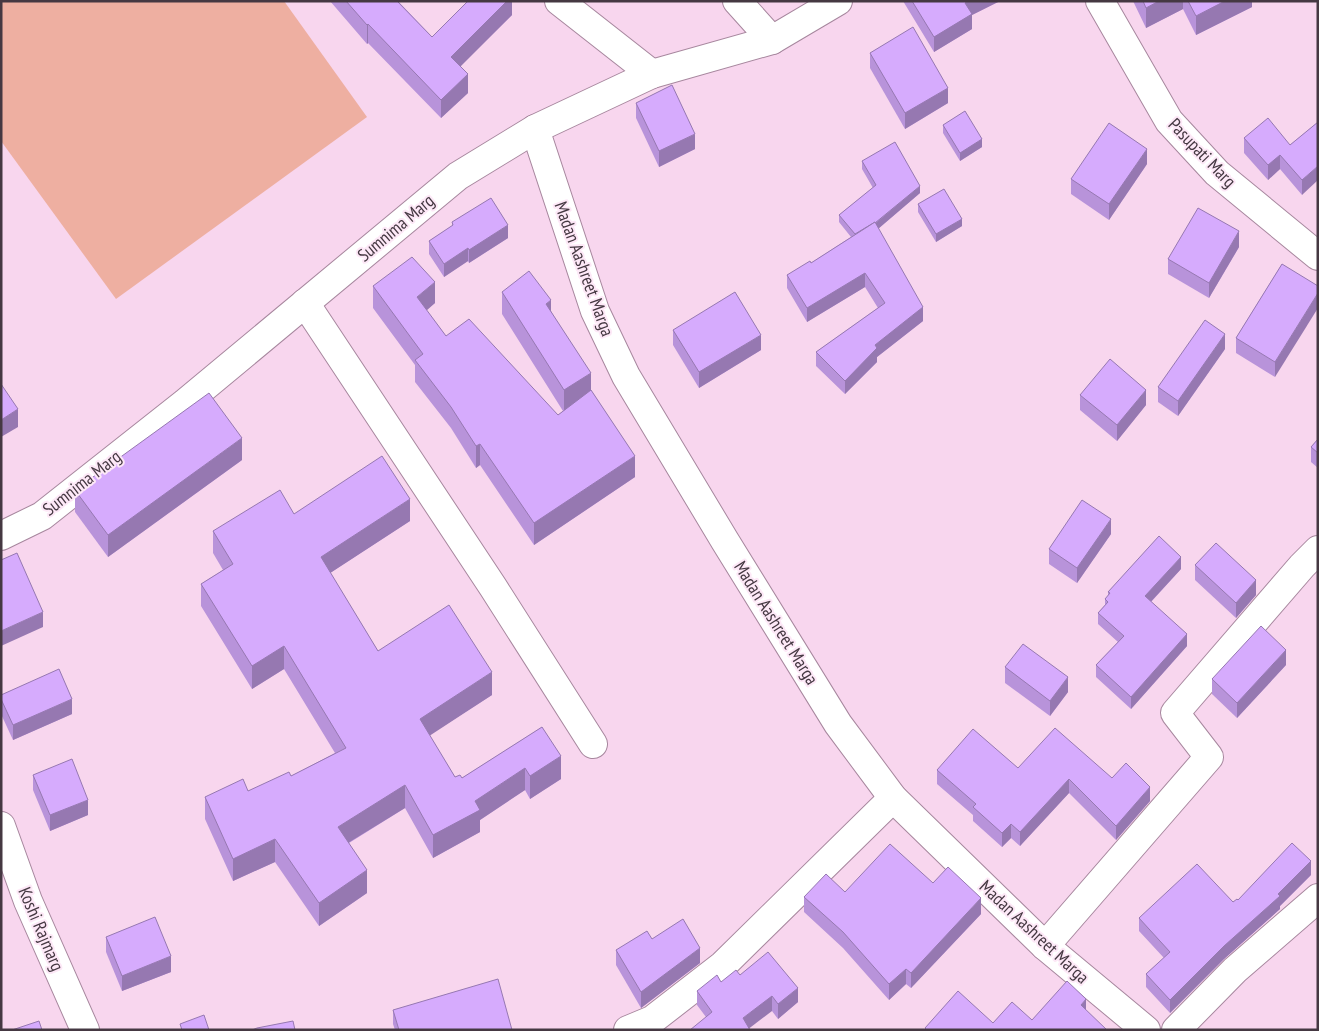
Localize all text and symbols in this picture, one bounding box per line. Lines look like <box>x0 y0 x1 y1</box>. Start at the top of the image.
street label: Pasupati Marg <box>1164 113 1241 192</box>
street label: Sumnima Marg <box>353 189 439 266</box>
street label: Madan Aashreet Marga <box>549 198 619 339</box>
street label: Sumnima Marg <box>38 445 125 520</box>
street label: Madan Aashreet Marga <box>729 557 824 689</box>
street label: Madan Aashreet Marga <box>975 875 1094 988</box>
street label: Koshi Rajmarg <box>13 883 69 974</box>

